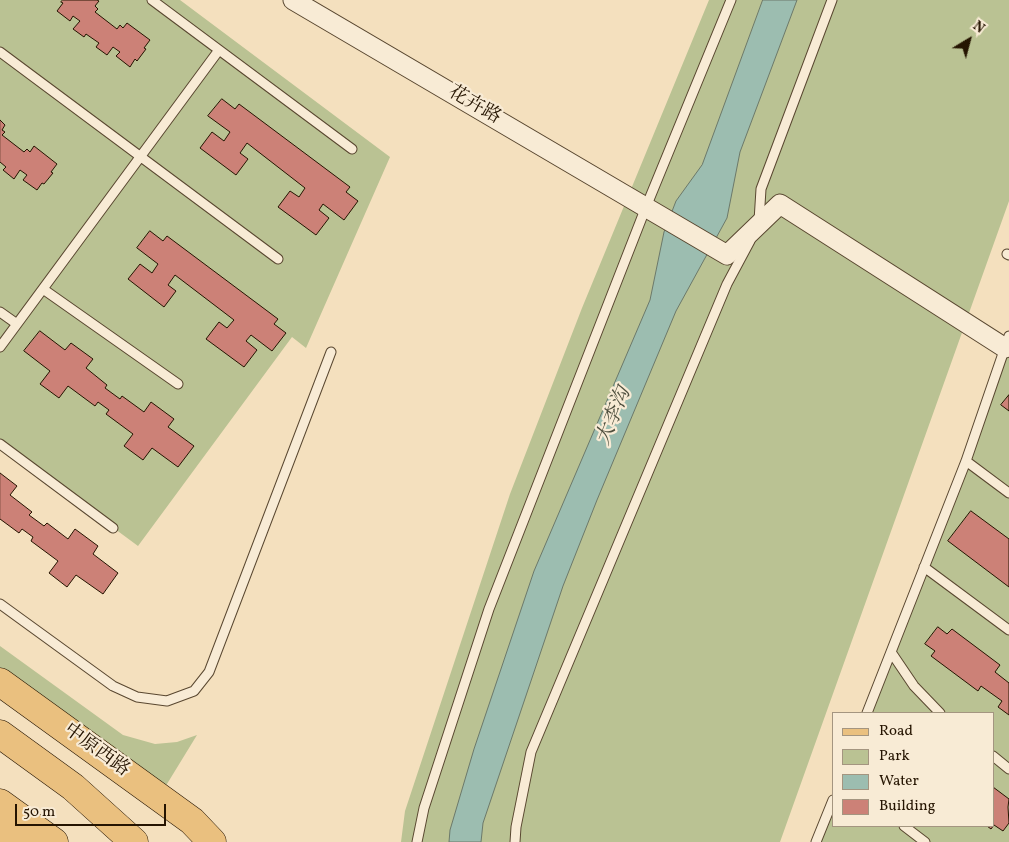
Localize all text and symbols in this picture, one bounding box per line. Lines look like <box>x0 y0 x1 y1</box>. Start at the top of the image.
north arrow <box>944 15 994 65</box>
text: N <box>969 17 988 38</box>
street label: 花卉路 <box>444 82 504 130</box>
water label: 大李沟 <box>593 385 637 449</box>
legend <box>832 712 994 827</box>
street label: 中原西路 <box>59 719 133 783</box>
text: Road <box>879 721 913 742</box>
text: Park <box>879 746 910 767</box>
text: Water <box>879 771 919 792</box>
scale bar <box>18 794 169 826</box>
text: Building <box>879 796 935 817</box>
text: 50 m <box>23 802 55 823</box>

